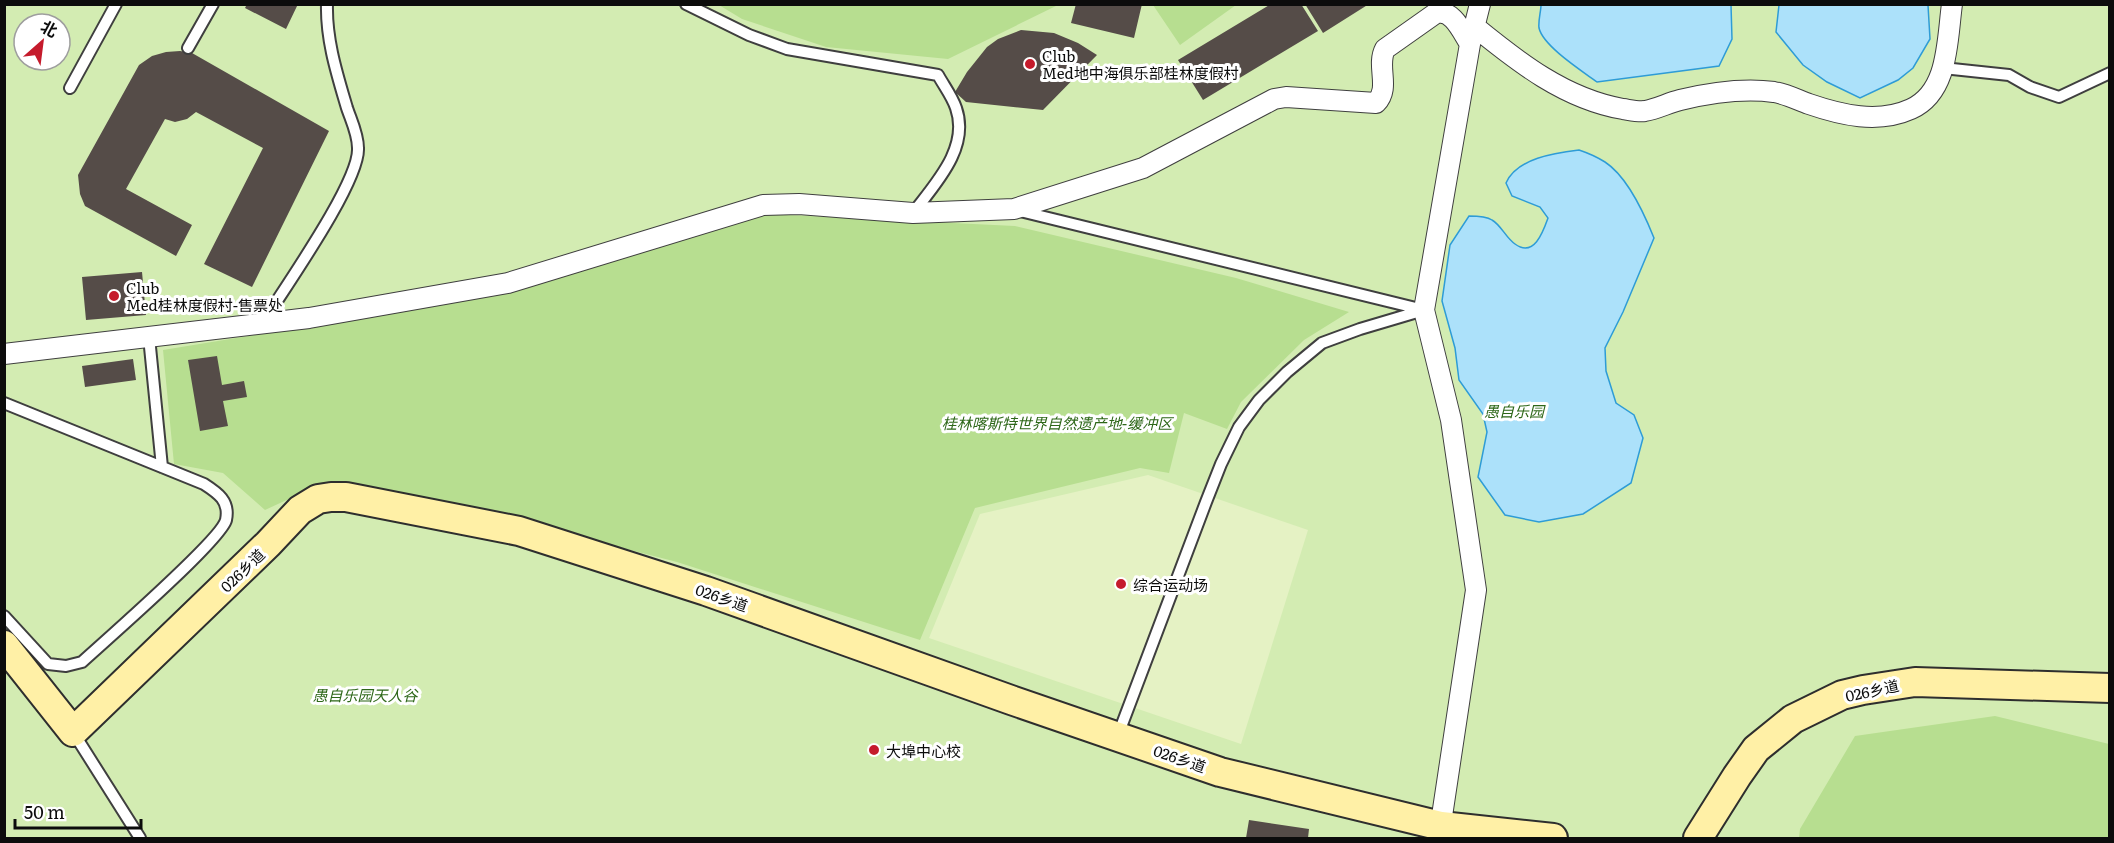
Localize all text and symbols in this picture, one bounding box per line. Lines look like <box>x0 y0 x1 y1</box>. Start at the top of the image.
north arrow <box>12 12 72 72</box>
text: 北 <box>37 14 62 42</box>
place label: Club Med地中海俱乐部桂林度假村 <box>1042 44 1239 84</box>
marker: Club Med地中海俱乐部桂林度假村 <box>1023 57 1037 71</box>
place label: Club Med桂林度假村-售票处 <box>126 276 283 316</box>
marker: Club Med桂林度假村-售票处 <box>107 289 121 303</box>
park label: 愚自乐园 <box>1484 399 1546 422</box>
park label: 桂林喀斯特世界自然遗产地-缓冲区 <box>942 411 1174 434</box>
street label: 026乡道 <box>215 543 269 597</box>
place label: 综合运动场 <box>1133 573 1208 596</box>
street label: 026乡道 <box>693 577 751 617</box>
marker: 综合运动场 <box>1114 577 1128 591</box>
street label: 026乡道 <box>1843 673 1901 707</box>
park label: 愚自乐园天人谷 <box>312 683 419 706</box>
street label: 026乡道 <box>1151 738 1209 778</box>
place label: 大埠中心校 <box>886 739 961 762</box>
marker: 大埠中心校 <box>867 743 881 757</box>
scale bar <box>15 792 141 830</box>
text: 50 m <box>24 798 65 825</box>

